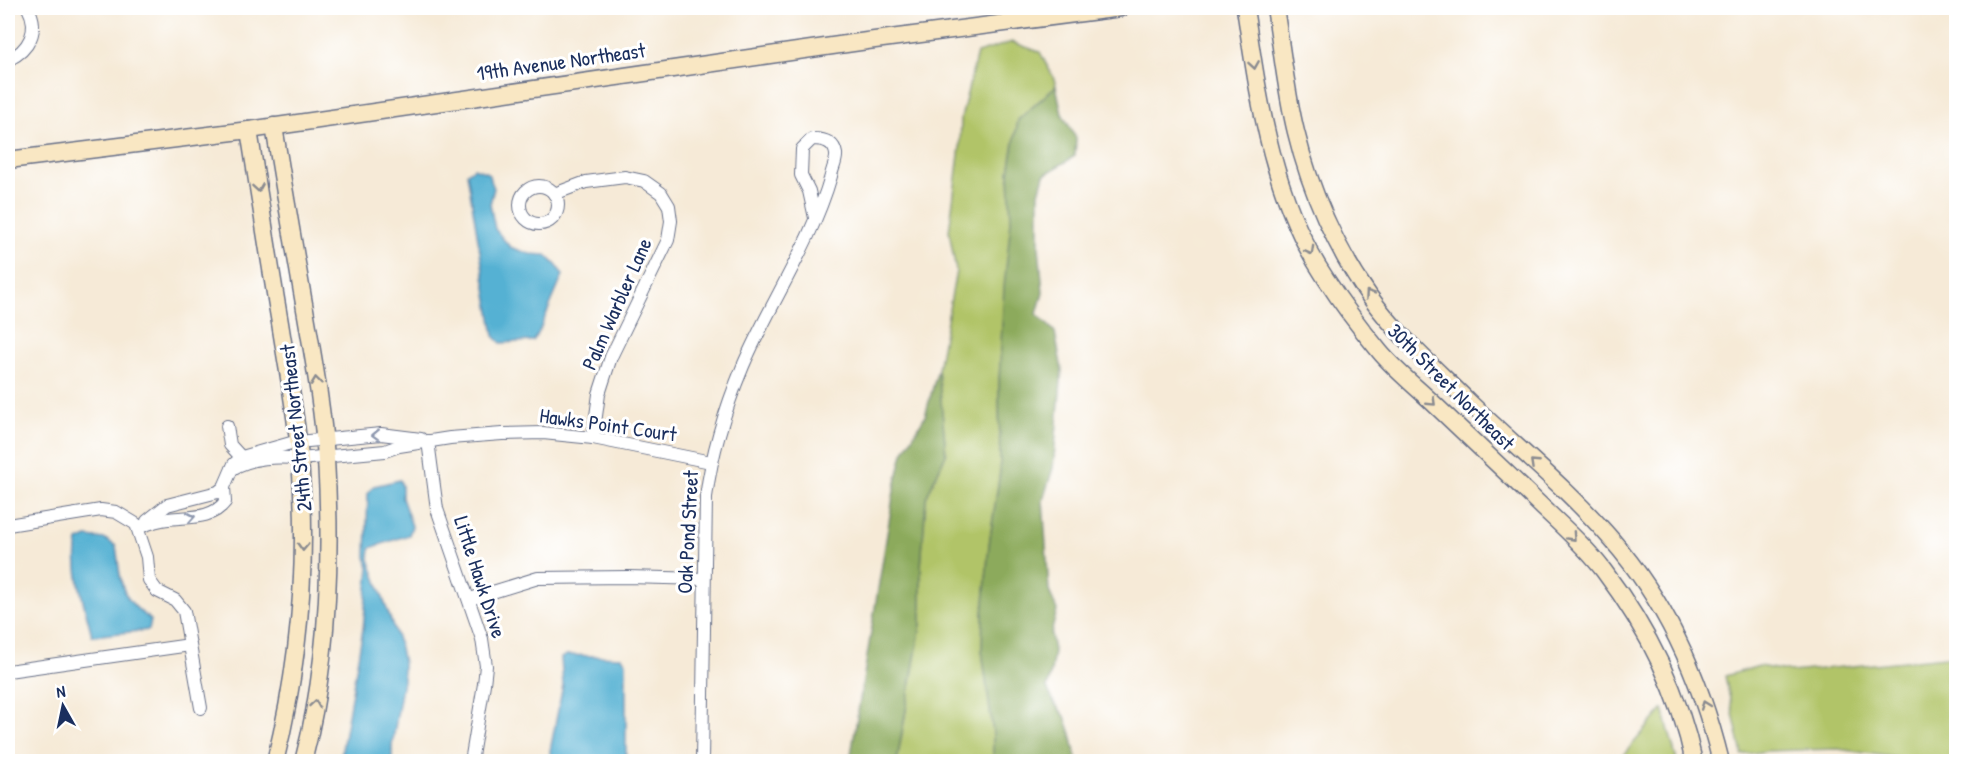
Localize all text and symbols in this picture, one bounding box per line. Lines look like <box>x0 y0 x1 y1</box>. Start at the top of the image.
street label: 19th Avenue Northeast <box>475 35 648 88</box>
one-way arrow <box>1247 61 1259 70</box>
one-way arrow <box>251 182 264 192</box>
street label: Palm Warbler Lane <box>574 233 659 374</box>
one-way arrow <box>1303 245 1314 255</box>
one-way arrow <box>1365 290 1376 301</box>
street label: 30th Street Northeast <box>1381 317 1522 457</box>
street label: 24th Street Northeast <box>272 342 319 513</box>
one-way arrow <box>311 377 323 386</box>
one-way arrow <box>1425 394 1436 405</box>
street label: Hawks Point Court <box>538 401 679 449</box>
one-way arrow <box>372 428 381 441</box>
one-way arrow <box>1531 459 1541 470</box>
street label: Oak Pond Street <box>670 469 705 594</box>
one-way arrow <box>186 511 196 524</box>
street label: Little Hawk Drive <box>447 512 514 642</box>
one-way arrow <box>1565 530 1576 541</box>
one-way arrow <box>296 543 309 552</box>
north arrow <box>33 676 93 736</box>
text: N <box>55 680 67 703</box>
one-way arrow <box>308 700 320 709</box>
one-way arrow <box>1700 700 1713 711</box>

